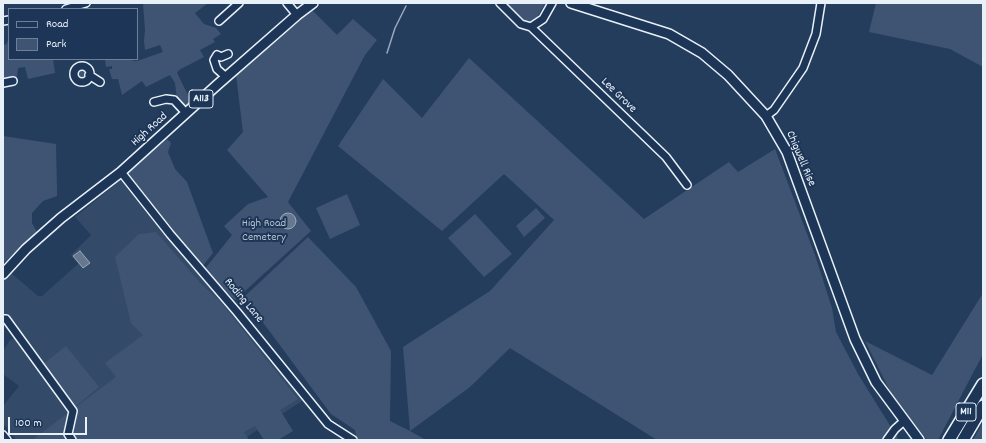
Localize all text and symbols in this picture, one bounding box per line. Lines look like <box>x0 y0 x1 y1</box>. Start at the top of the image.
legend <box>8 8 138 60</box>
text: Road <box>46 16 68 33</box>
text: Park <box>46 36 66 53</box>
street label: Lee Grove <box>597 75 639 117</box>
road number: A113 <box>189 90 213 108</box>
street label: High Road <box>129 110 171 150</box>
street label: Chigwell Rise <box>782 129 818 189</box>
park label: High Road Cemetery <box>242 217 286 245</box>
street label: Roding Lane <box>220 276 266 326</box>
road number: M11 <box>956 403 976 421</box>
scale bar <box>10 409 89 435</box>
text: 100 m <box>15 415 42 432</box>

